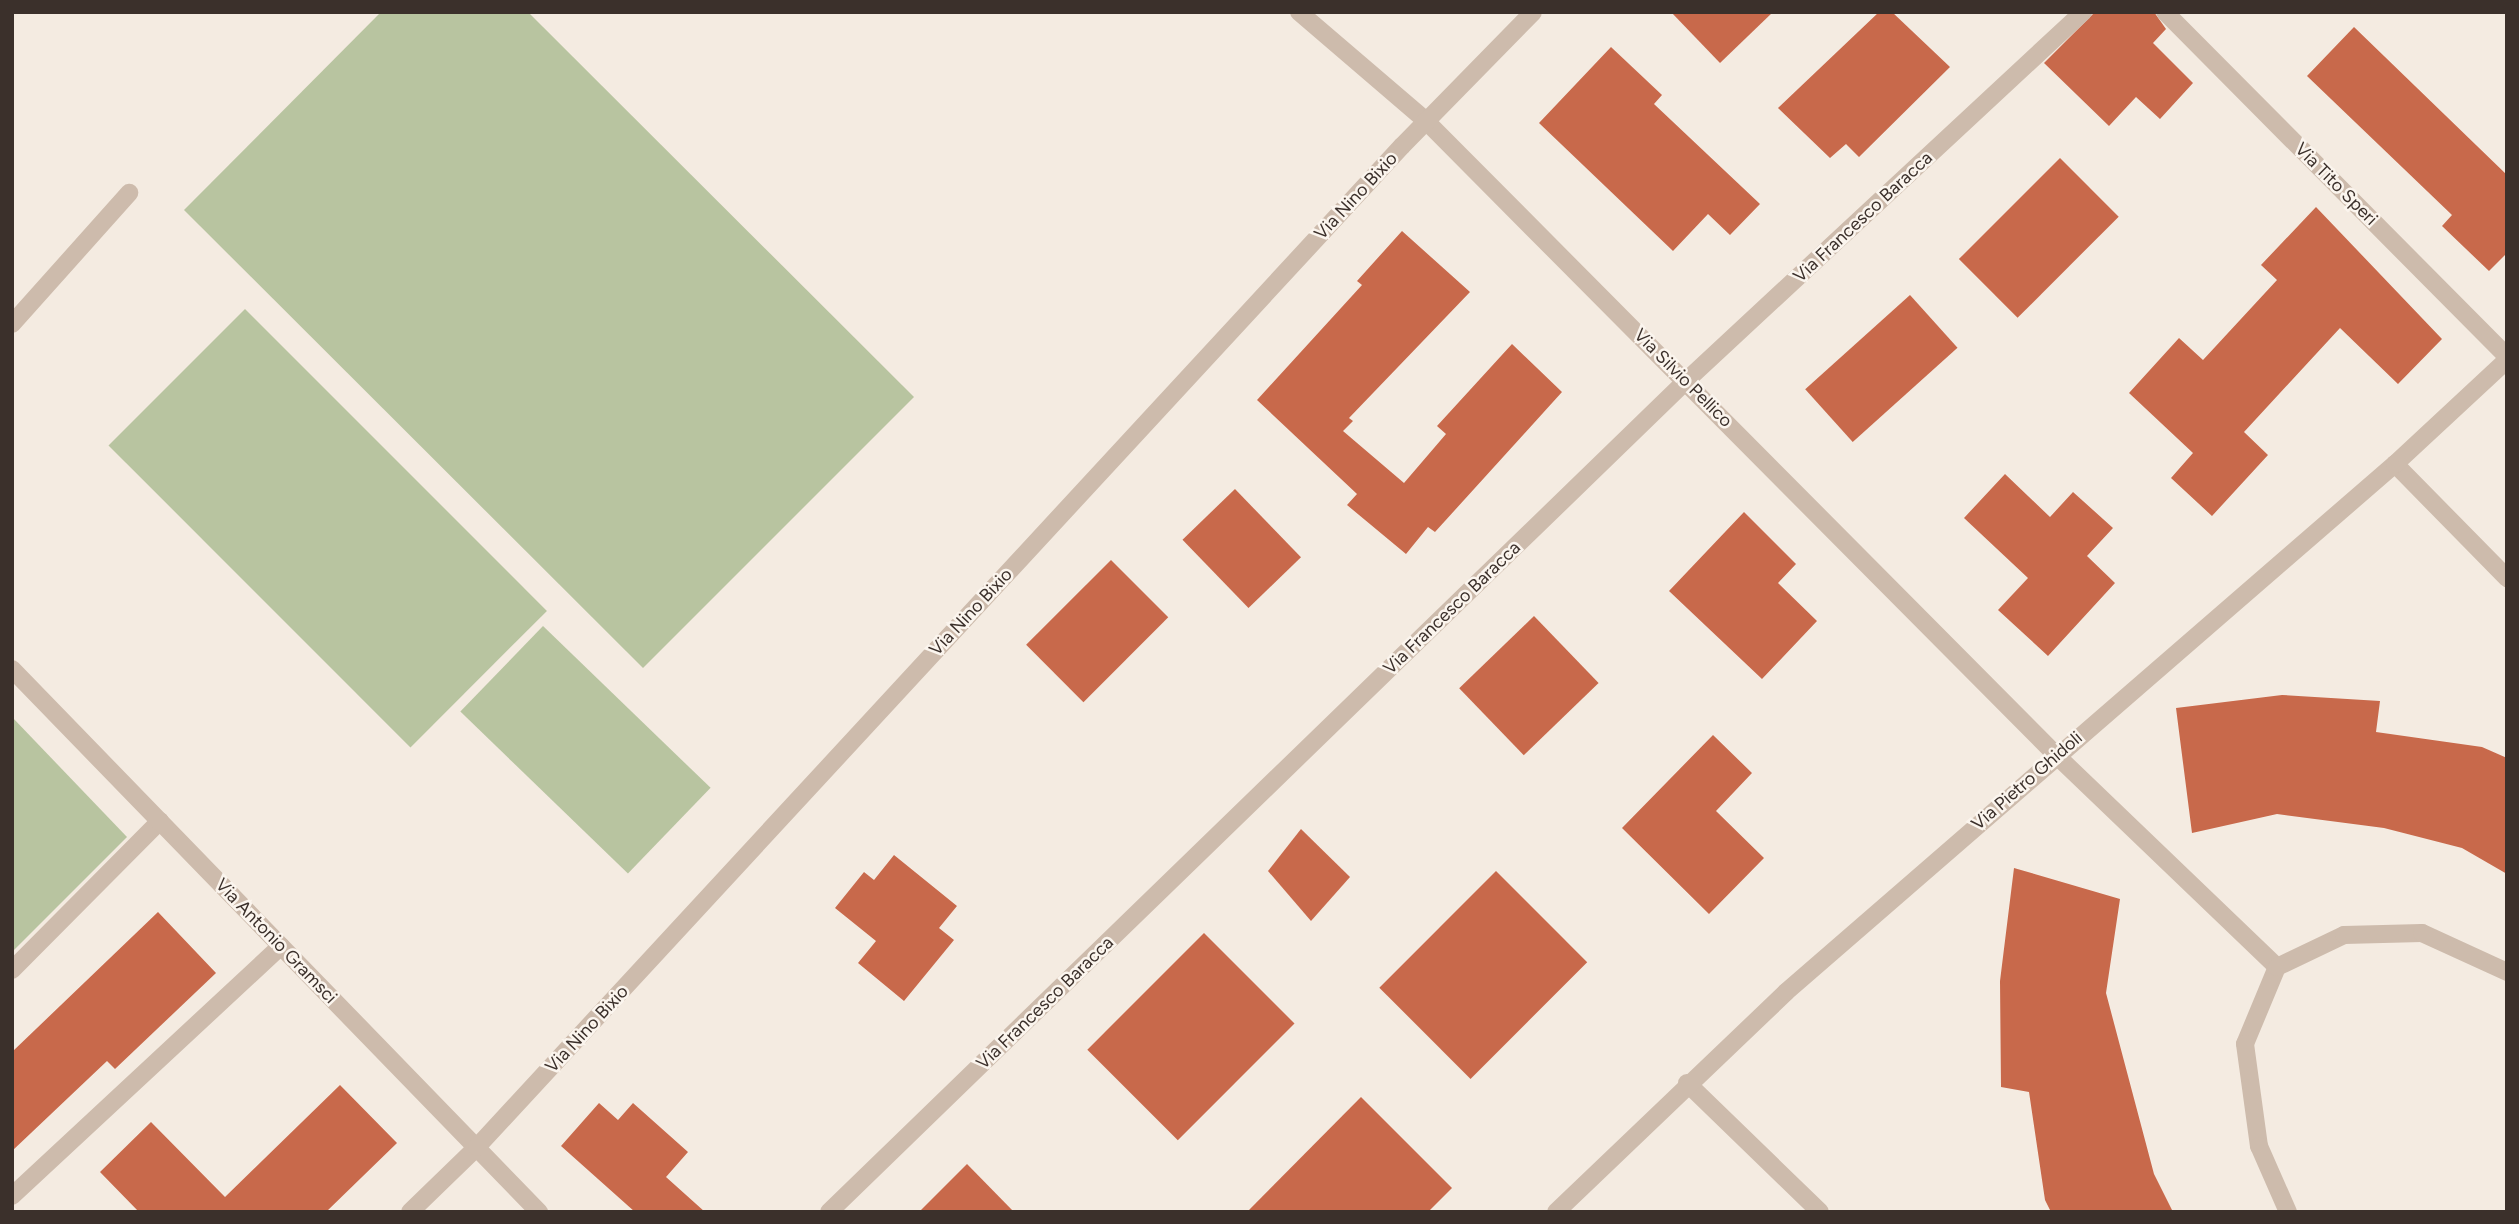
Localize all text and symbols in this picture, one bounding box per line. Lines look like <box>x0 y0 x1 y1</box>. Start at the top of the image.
street label: Via Tito Speri <box>2290 138 2382 230</box>
street label: Via Francesco Baracca <box>1789 147 1937 287</box>
street label: Via Nino Bixio <box>1310 148 1402 244</box>
street label: Via Silvio Pellico <box>1629 324 1737 432</box>
street label: Via Francesco Baracca <box>1379 537 1525 679</box>
street label: Via Nino Bixio <box>925 564 1017 660</box>
street label: Via Pietro Ghidoli <box>1967 727 2087 835</box>
street label: Via Antonio Gramsci <box>211 874 341 1008</box>
street label: Via Francesco Baracca <box>972 932 1118 1074</box>
street label: Via Nino Bixio <box>541 981 633 1077</box>

